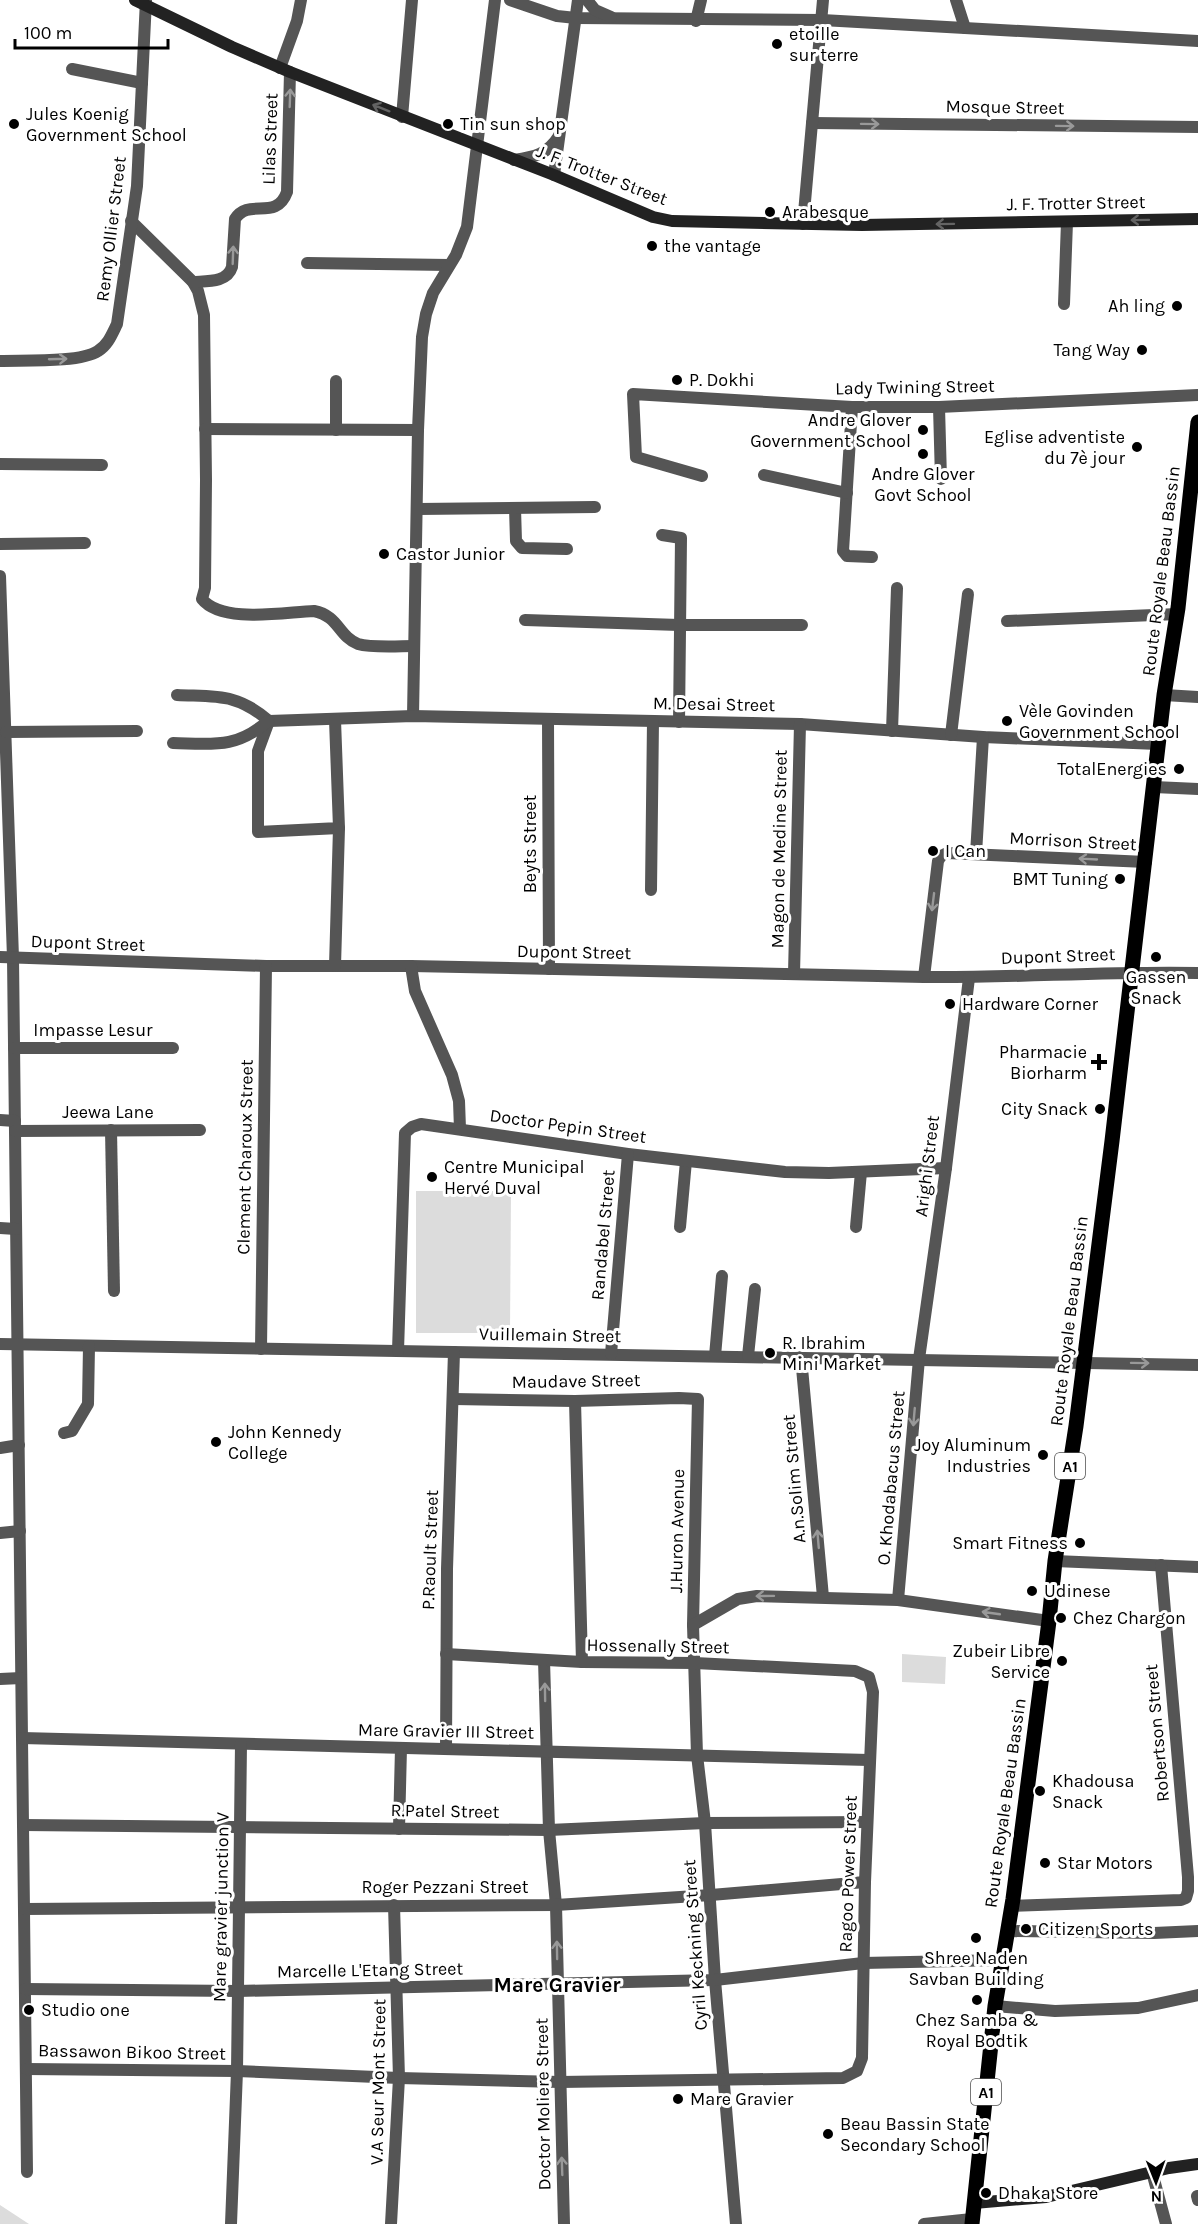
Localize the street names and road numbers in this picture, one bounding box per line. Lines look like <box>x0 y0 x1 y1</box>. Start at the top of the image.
street label: Lilas Street <box>257 92 283 185</box>
street label: Mosque Street <box>945 95 1065 119</box>
street label: J. F. Trotter Street <box>533 140 671 210</box>
street label: Remy Ollier Street <box>91 155 131 303</box>
street label: J. F. Trotter Street <box>1006 191 1146 215</box>
street label: Lady Twining Street <box>835 375 995 399</box>
street label: Route Royale Beau Bassin <box>1137 465 1185 677</box>
street label: M. Desai Street <box>653 692 776 716</box>
street label: Magon de Medine Street <box>766 749 792 949</box>
street label: Beyts Street <box>519 794 541 893</box>
street label: Morrison Street <box>1009 827 1137 855</box>
street label: Dupont Street <box>30 930 146 956</box>
street label: Dupont Street <box>517 940 632 964</box>
street label: Dupont Street <box>1000 943 1116 969</box>
street label: Impasse Lesur <box>33 1019 153 1041</box>
street label: Clement Charoux Street <box>232 1059 258 1255</box>
street label: Jeewa Lane <box>62 1101 154 1123</box>
street label: Doctor Pepin Street <box>488 1104 648 1148</box>
street label: Arighi Street <box>910 1114 944 1218</box>
street label: Randabel Street <box>586 1169 620 1301</box>
street label: Route Royale Beau Bassin <box>1045 1215 1093 1427</box>
street label: Vuillemain Street <box>479 1323 622 1347</box>
street label: Maudave Street <box>512 1369 641 1393</box>
street label: O. Khodabacus Street <box>872 1390 910 1566</box>
street label: A.n.Solim Street <box>777 1413 811 1544</box>
road number: A1 <box>1055 1453 1085 1479</box>
street label: J.Huron Avenue <box>665 1469 689 1593</box>
street label: P.Raoult Street <box>417 1489 443 1611</box>
street label: Hossenally Street <box>586 1634 730 1658</box>
street label: Robertson Street <box>1140 1663 1174 1803</box>
street label: Route Royale Beau Bassin <box>979 1697 1031 1909</box>
street label: Mare Gravier III Street <box>358 1718 535 1744</box>
street label: Ragoo Power Street <box>834 1795 862 1953</box>
street label: R.Patel Street <box>390 1799 500 1823</box>
street label: Mare gravier junction V <box>208 1812 234 2002</box>
street label: Cyril Keckning Street <box>678 1859 712 2031</box>
street label: Roger Pezzani Street <box>361 1876 529 1898</box>
street label: Marcelle L'Etang Street <box>277 1957 463 1983</box>
street label: V.A Seur Mont Street <box>366 1999 390 2165</box>
street label: Doctor Moliere Street <box>530 2017 556 2190</box>
street label: Bassawon Bikoo Street <box>38 2039 226 2065</box>
road number: A1 <box>971 2079 1001 2105</box>

